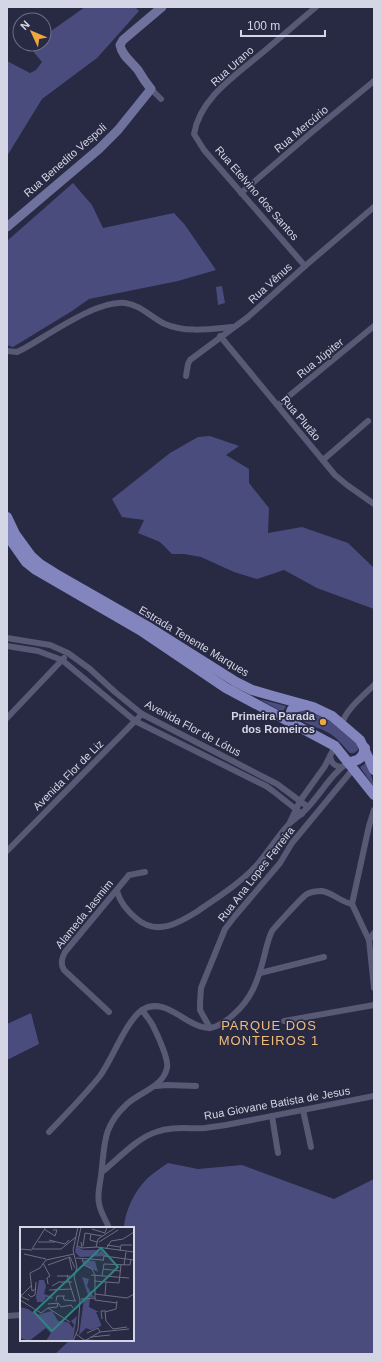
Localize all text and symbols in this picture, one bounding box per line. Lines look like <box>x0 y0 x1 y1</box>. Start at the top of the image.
north arrow <box>12 12 52 52</box>
scale bar <box>241 12 325 38</box>
text: N <box>18 18 32 32</box>
text: 100 m <box>247 19 280 33</box>
street label: Rua Urano <box>208 44 256 88</box>
street label: Rua Mercúrio <box>272 103 330 155</box>
street label: Rua Benedito Vespoli <box>21 121 109 199</box>
street label: Rua Etelvino dos Santos <box>213 144 301 243</box>
street label: Rua Vênus <box>246 260 295 306</box>
street label: Rua Júpiter <box>294 335 346 380</box>
street label: Rua Plutão <box>279 393 323 443</box>
street label: Estrada Tenente Marques <box>137 603 251 679</box>
street label: Avenida Flor de Lótus <box>143 698 243 759</box>
place label: Primeira Parada dos Romeiros <box>231 710 316 735</box>
marker: Primeira Parada dos Romeiros <box>318 717 328 727</box>
street label: Avenida Flor de Liz <box>31 738 105 812</box>
street label: Rua Ana Lopes Ferreira <box>215 824 297 924</box>
street label: Alameda Jasmim <box>53 877 115 951</box>
district label: PARQUE DOS MONTEIROS 1 <box>219 1018 319 1048</box>
street label: Rua Giovane Batista de Jesus <box>203 1084 351 1122</box>
inset map <box>20 1227 134 1341</box>

